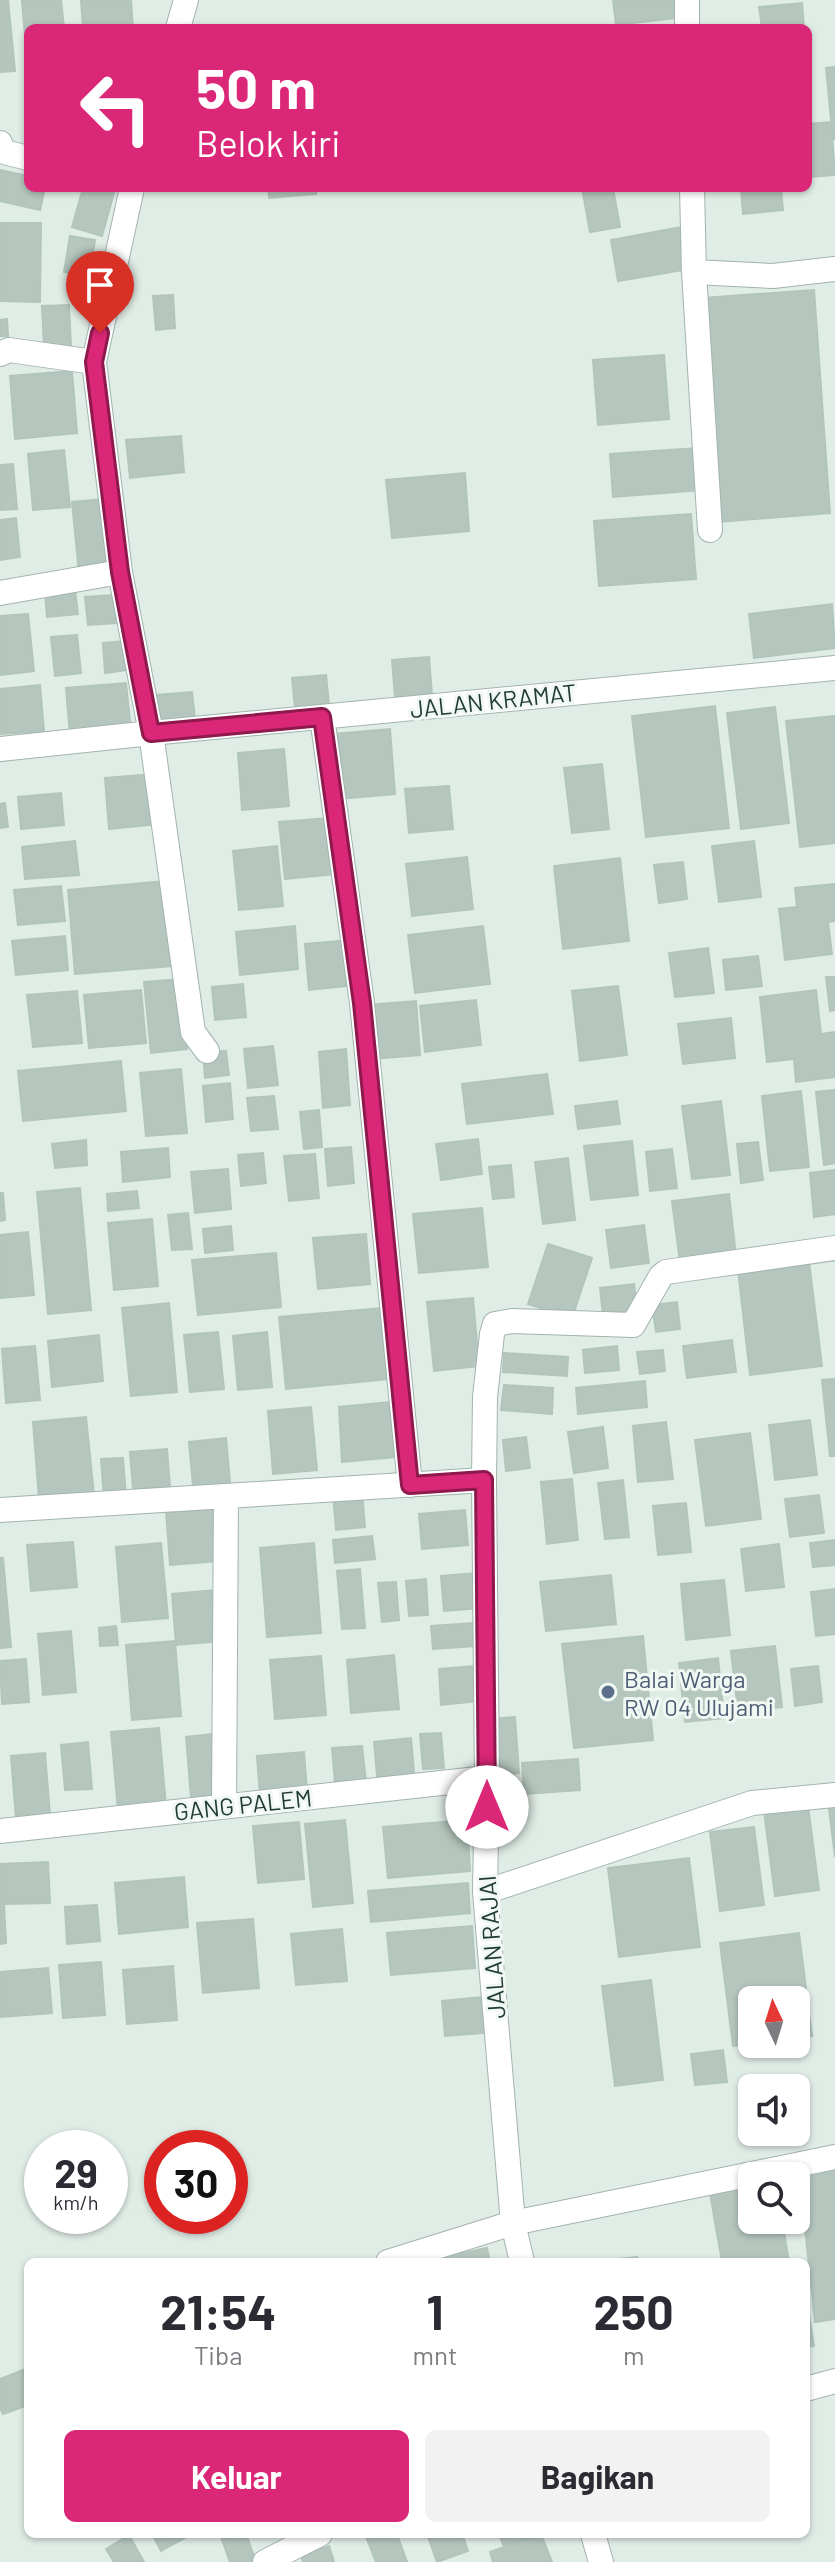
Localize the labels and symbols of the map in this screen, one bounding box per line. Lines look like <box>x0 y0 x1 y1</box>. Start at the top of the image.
pin <box>66 251 134 333</box>
street label: JALAN KRAMAT <box>408 677 578 723</box>
place label: Balai Warga RW 04 Ulujami <box>624 1664 774 1721</box>
marker: Balai Warga RW 04 Ulujami <box>599 1683 617 1701</box>
position arrow <box>445 1765 529 1849</box>
street label: GANG PALEM <box>173 1782 313 1826</box>
street label: JALAN RAJAI <box>472 1874 510 2020</box>
north arrow <box>738 1986 810 2058</box>
speed limit sign: 30 <box>144 2130 248 2234</box>

